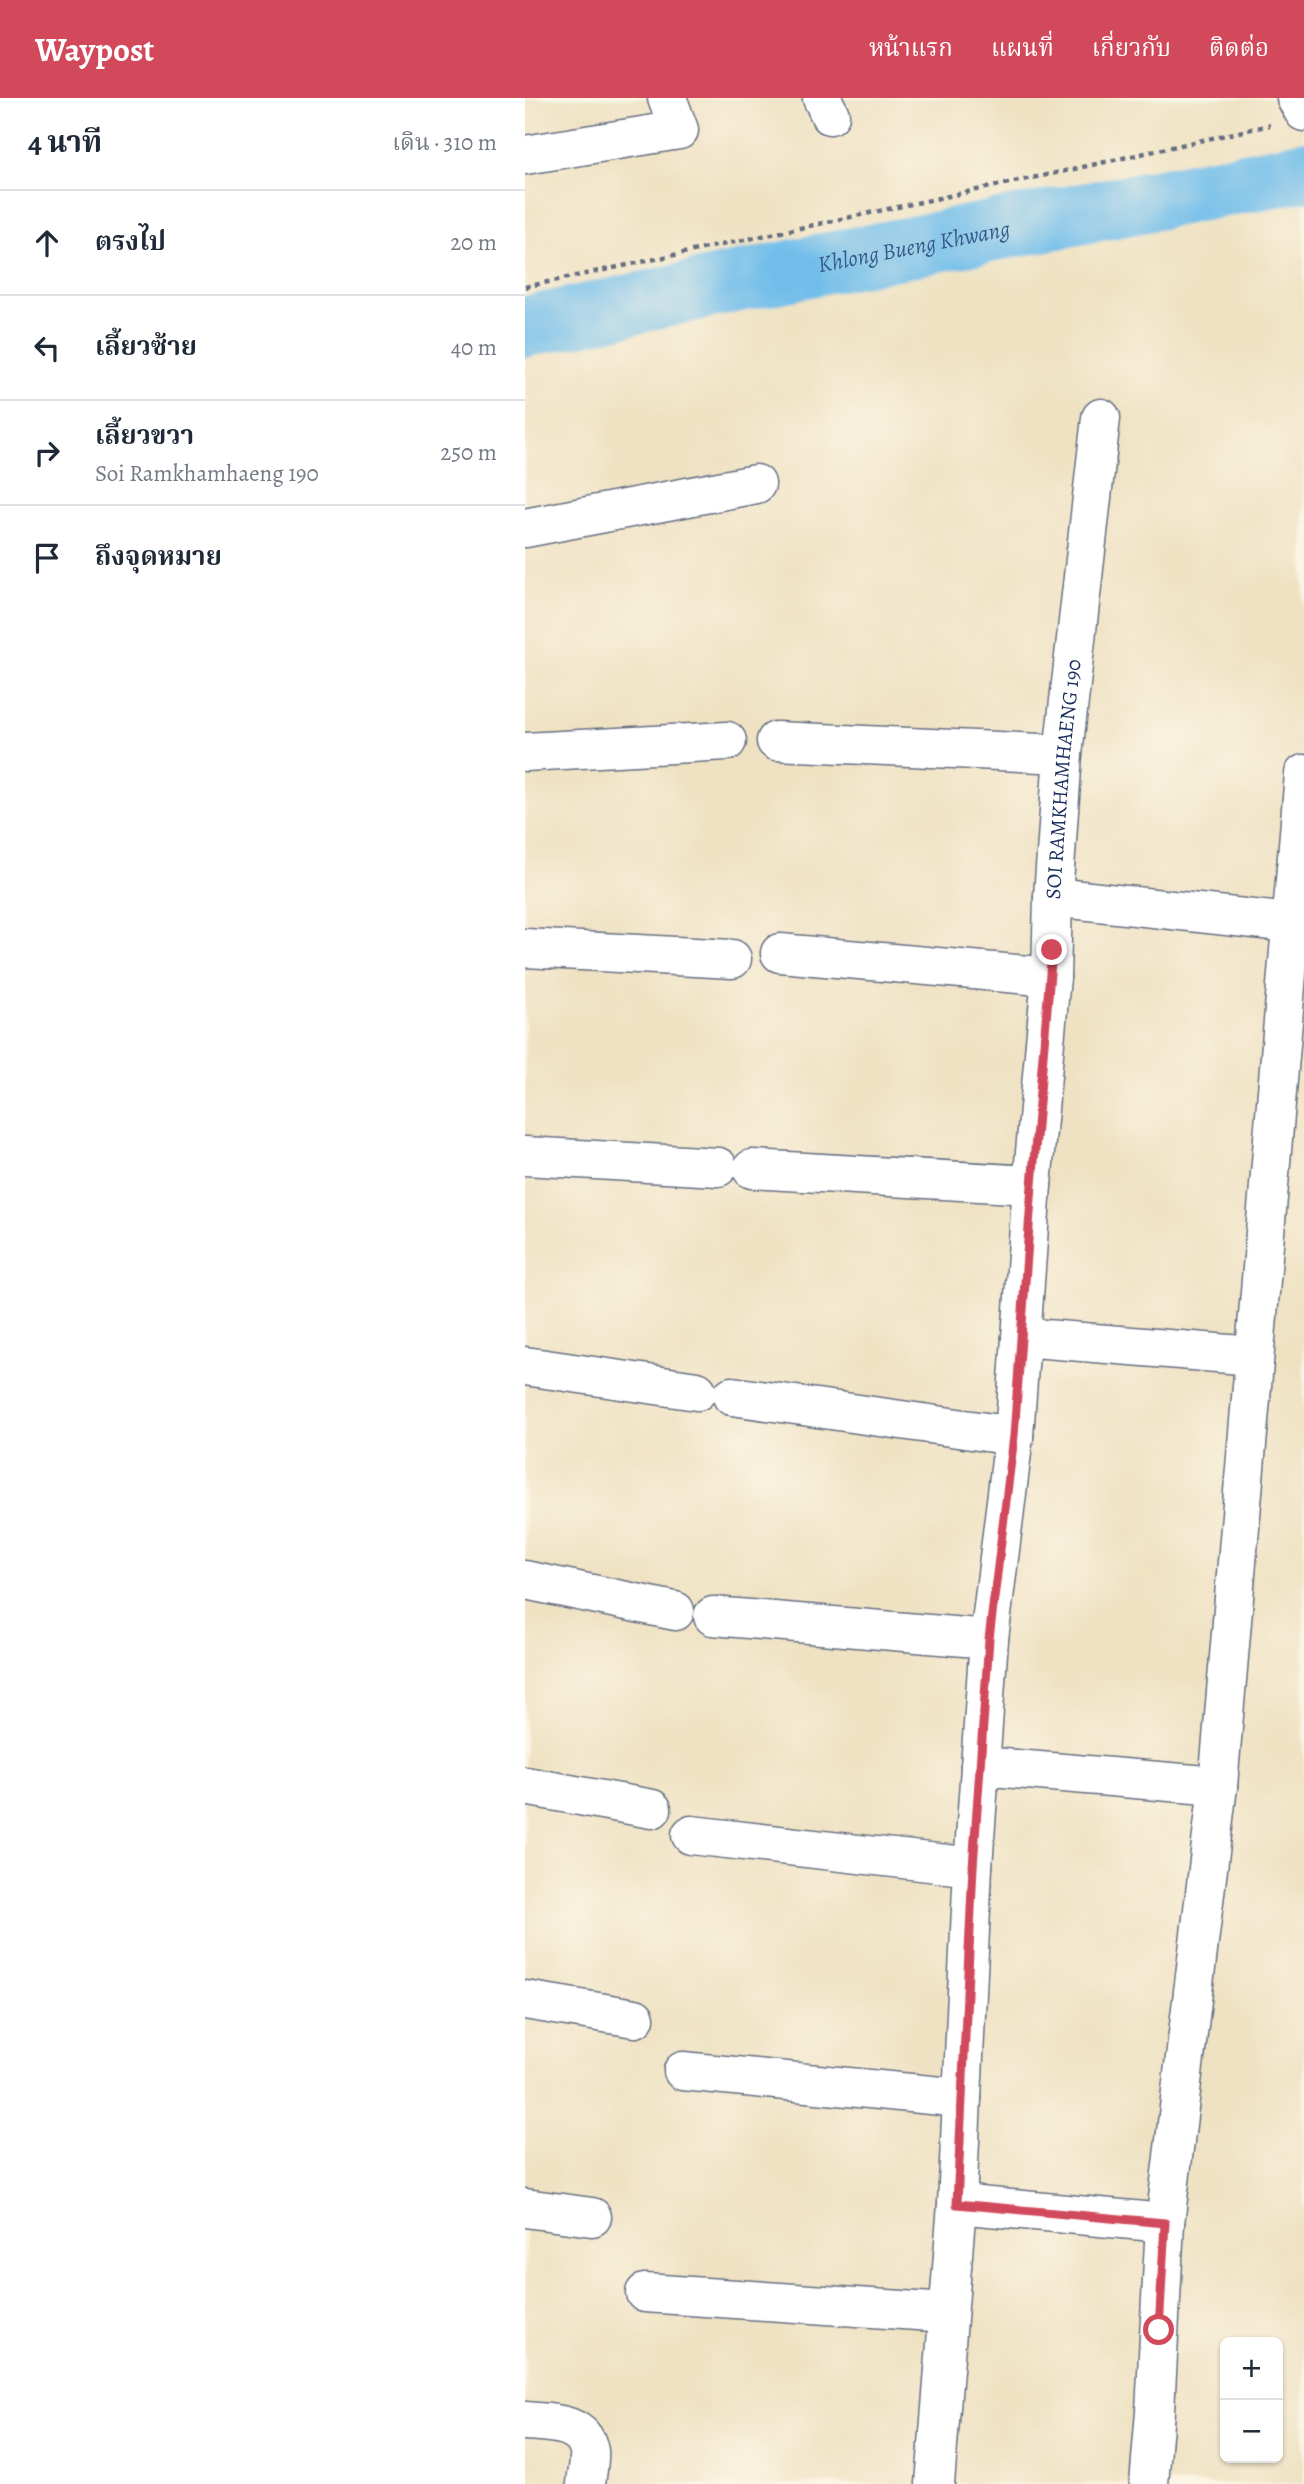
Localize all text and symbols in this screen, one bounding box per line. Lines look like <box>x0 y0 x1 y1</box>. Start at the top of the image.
text: Waypost <box>35 27 154 72</box>
text: หน้าแรก <box>869 32 953 64</box>
text: แผนที่ <box>991 32 1054 64</box>
text: เกี่ยวกับ <box>1092 32 1171 64</box>
text: ติดต่อ <box>1209 32 1269 64</box>
text: 4 นาที <box>28 122 102 162</box>
text: เดิน · 310 m <box>392 127 497 158</box>
water label: Khlong Bueng Khwang <box>815 213 1013 280</box>
icon: ahead <box>28 224 66 262</box>
text: ตรงไป <box>95 224 166 259</box>
text: 20 m <box>450 227 497 258</box>
icon: left <box>28 329 66 367</box>
text: เลี้ยวซ้าย <box>95 329 197 364</box>
text: 40 m <box>451 332 497 363</box>
text: เลี้ยวขวา <box>95 418 194 453</box>
icon: right <box>28 434 66 472</box>
text: 250 m <box>440 437 497 468</box>
text: Soi Ramkhamhaeng 190 <box>95 458 319 489</box>
icon: arrive <box>28 539 66 577</box>
text: ถึงจุดหมาย <box>95 539 222 574</box>
street label: SOI RAMKHAMHAENG 190 <box>1039 658 1088 900</box>
route end <box>1036 934 1067 965</box>
route start <box>1143 2314 1174 2345</box>
map controls <box>1220 2337 1283 2463</box>
button: + <box>1220 2337 1283 2400</box>
button: − <box>1220 2400 1283 2463</box>

